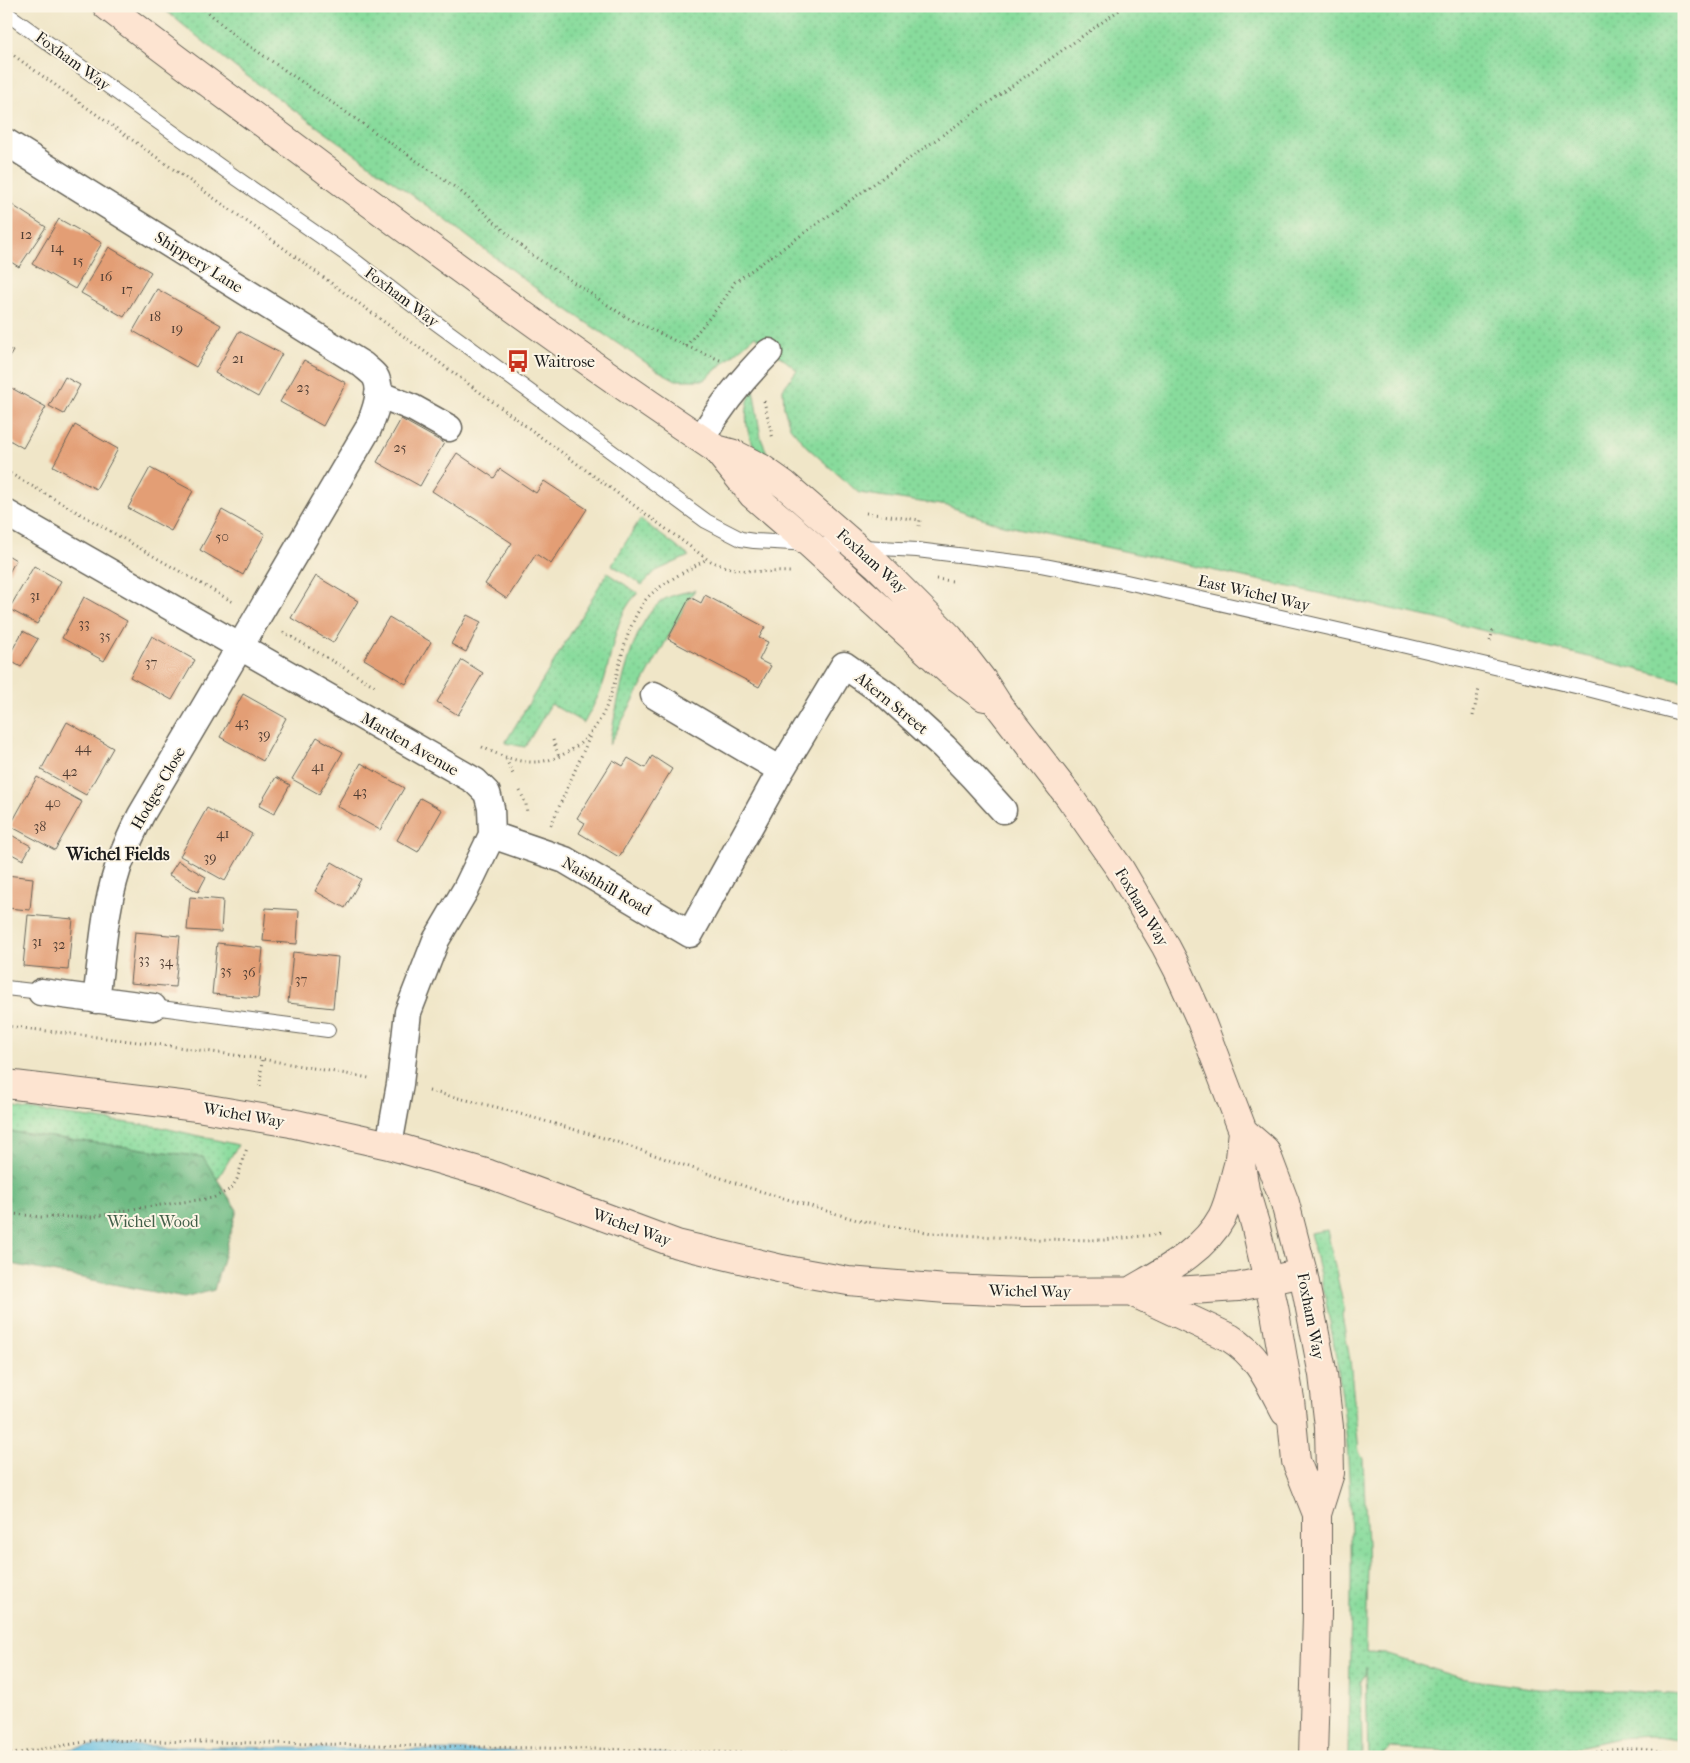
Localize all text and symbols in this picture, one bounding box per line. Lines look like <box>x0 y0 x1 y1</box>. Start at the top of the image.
street label: Foxham Way <box>32 27 115 95</box>
house number: 12 <box>20 226 32 243</box>
street label: Shippery Lane <box>151 227 247 297</box>
house number: 14 <box>50 239 64 256</box>
house number: 15 <box>73 252 84 269</box>
street label: Foxham Way <box>361 263 443 331</box>
house number: 16 <box>100 268 113 285</box>
house number: 17 <box>121 281 133 298</box>
house number: 18 <box>149 308 161 325</box>
house number: 19 <box>171 320 183 337</box>
bus stop icon: Waitrose <box>505 348 531 374</box>
house number: 21 <box>232 350 244 367</box>
place label: Waitrose <box>533 352 595 371</box>
house number: 23 <box>297 379 309 396</box>
house number: 25 <box>393 439 407 456</box>
street label: Foxham Way <box>833 524 911 598</box>
house number: 50 <box>215 528 229 545</box>
street label: East Wichel Way <box>1196 571 1312 615</box>
house number: 31 <box>30 587 40 604</box>
house number: 33 <box>78 615 90 632</box>
house number: 35 <box>99 627 111 644</box>
house number: 37 <box>145 654 157 671</box>
street label: Akern Street <box>851 667 932 738</box>
street label: Marden Avenue <box>358 708 462 780</box>
house number: 43 <box>235 714 249 731</box>
house number: 39 <box>257 726 271 743</box>
house number: 44 <box>75 739 92 756</box>
street label: Hodges Close <box>127 743 189 833</box>
house number: 41 <box>311 758 325 775</box>
house number: 42 <box>62 763 78 780</box>
house number: 43 <box>353 783 367 800</box>
house number: 40 <box>45 794 61 811</box>
house number: 38 <box>34 818 46 835</box>
house number: 41 <box>216 825 230 842</box>
district label: Wichel Fields <box>65 844 170 865</box>
house number: 39 <box>203 849 217 866</box>
street label: Naishhill Road <box>559 853 655 919</box>
street label: Foxham Way <box>1111 864 1173 950</box>
house number: 31 <box>32 933 42 950</box>
house number: 32 <box>53 936 65 953</box>
house number: 33 <box>138 951 150 968</box>
house number: 34 <box>159 953 174 970</box>
house number: 35 <box>220 962 232 979</box>
house number: 36 <box>242 964 256 981</box>
house number: 37 <box>295 971 307 988</box>
street label: Wichel Way <box>201 1098 287 1132</box>
street label: Wichel Way <box>589 1204 674 1250</box>
park label: Wichel Wood <box>106 1212 199 1231</box>
street label: Foxham Way <box>1293 1271 1329 1361</box>
street label: Wichel Way <box>988 1281 1072 1301</box>

